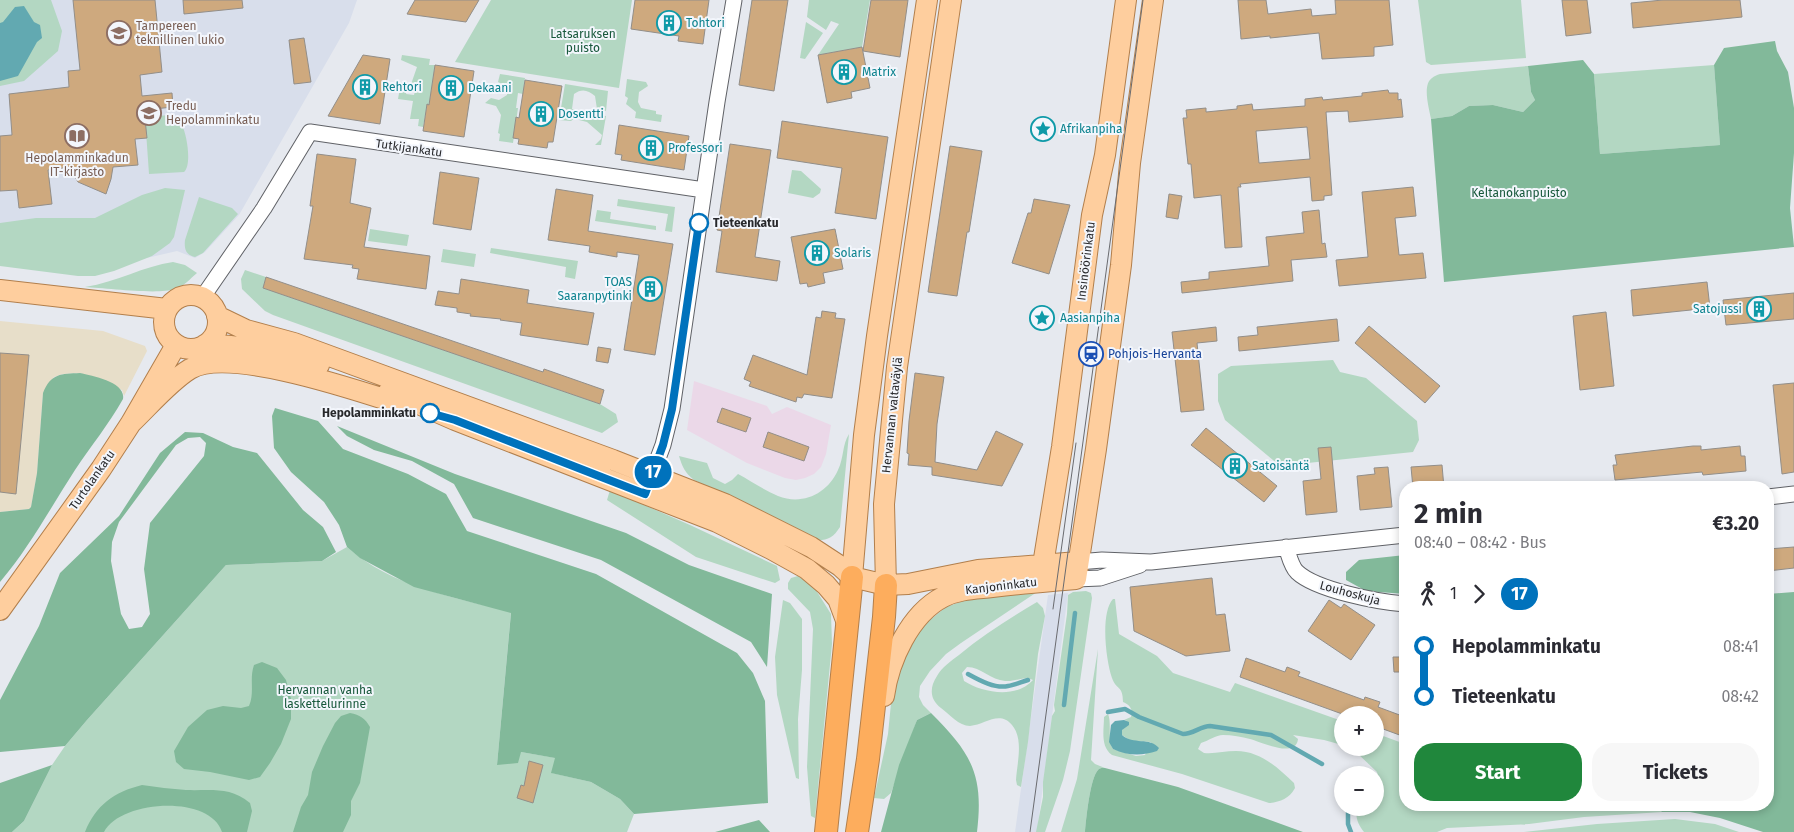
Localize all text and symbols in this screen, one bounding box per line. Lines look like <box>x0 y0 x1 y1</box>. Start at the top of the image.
building icon: Tohtori <box>656 10 682 36</box>
place label: Tohtori <box>686 16 725 30</box>
place label: Tampereen teknillinen lukio <box>136 19 225 47</box>
school or university icon: Tampereen teknillinen lukio <box>106 20 132 46</box>
park label: Latsaruksen puisto <box>550 27 616 55</box>
building icon: Matrix <box>831 59 857 85</box>
place label: Matrix <box>862 65 896 79</box>
building icon: Rehtori <box>352 74 378 100</box>
building icon: Dekaani <box>438 75 464 101</box>
place label: Rehtori <box>382 80 422 94</box>
place label: Dekaani <box>468 81 512 95</box>
place label: Tredu Hepolamminkatu <box>166 99 260 127</box>
school or university icon: Tredu Hepolamminkatu <box>136 100 162 126</box>
building icon: Dosentti <box>528 101 554 127</box>
place label: Dosentti <box>558 107 604 121</box>
place icon: Afrikanpiha <box>1030 116 1056 142</box>
place label: Afrikanpiha <box>1060 122 1123 136</box>
library icon: Hepolamminkadun IT-kirjasto <box>64 123 90 149</box>
building icon: Professori <box>638 135 664 161</box>
street label: Tutkijankatu <box>375 136 443 160</box>
place label: Professori <box>668 141 723 155</box>
place label: Hepolamminkadun IT-kirjasto <box>25 151 129 179</box>
park label: Keltanokanpuisto <box>1471 186 1567 200</box>
marker: Tieteenkatu <box>689 213 709 233</box>
place label: Tieteenkatu <box>713 216 779 230</box>
street label: Insinöörinkatu <box>1074 221 1098 301</box>
building icon: Solaris <box>804 240 830 266</box>
place label: Solaris <box>834 246 872 260</box>
place label: TOAS Saaranpytinki <box>557 275 632 303</box>
building icon: TOAS Saaranpytinki <box>637 276 663 302</box>
building icon: Satojussi <box>1746 296 1772 322</box>
place label: Satojussi <box>1693 302 1742 316</box>
place icon: Aasianpiha <box>1029 305 1055 331</box>
place label: Aasianpiha <box>1060 311 1120 325</box>
station icon: Pohjois-Hervanta <box>1078 341 1104 367</box>
place label: Pohjois-Hervanta <box>1108 347 1202 361</box>
street label: Hervannan valtaväylä <box>879 356 905 474</box>
marker: Hepolamminkatu <box>420 403 440 423</box>
place label: Hepolamminkatu <box>322 406 416 420</box>
street label: Turtolankatu <box>66 448 118 512</box>
building icon: Satoisäntä <box>1222 453 1248 479</box>
line badge: 17 <box>630 456 676 488</box>
place label: Satoisäntä <box>1252 459 1309 473</box>
text: 17 <box>645 461 661 483</box>
text: 2 min <box>1414 497 1483 530</box>
text: €3.20 <box>1712 512 1759 535</box>
text: 08:40 – 08:42 · Bus <box>1414 533 1546 552</box>
street label: Kanjoninkatu <box>964 575 1038 597</box>
street label: Louhoskuja <box>1318 578 1382 608</box>
icon: walk <box>1414 580 1442 608</box>
icon: forward <box>1465 580 1493 608</box>
text: 17 <box>1511 583 1528 605</box>
text: 1 <box>1450 584 1457 603</box>
text: Hepolamminkatu <box>1452 635 1601 658</box>
text: 08:41 <box>1723 637 1759 656</box>
park label: Hervannan vanha laskettelurinne <box>277 683 373 711</box>
text: Tieteenkatu <box>1452 685 1556 708</box>
text: 08:42 <box>1721 687 1759 706</box>
map controls <box>1334 706 1384 816</box>
button: + <box>1334 706 1384 756</box>
button: Start <box>1414 743 1582 801</box>
button: Tickets <box>1592 743 1759 801</box>
button: − <box>1334 766 1384 816</box>

